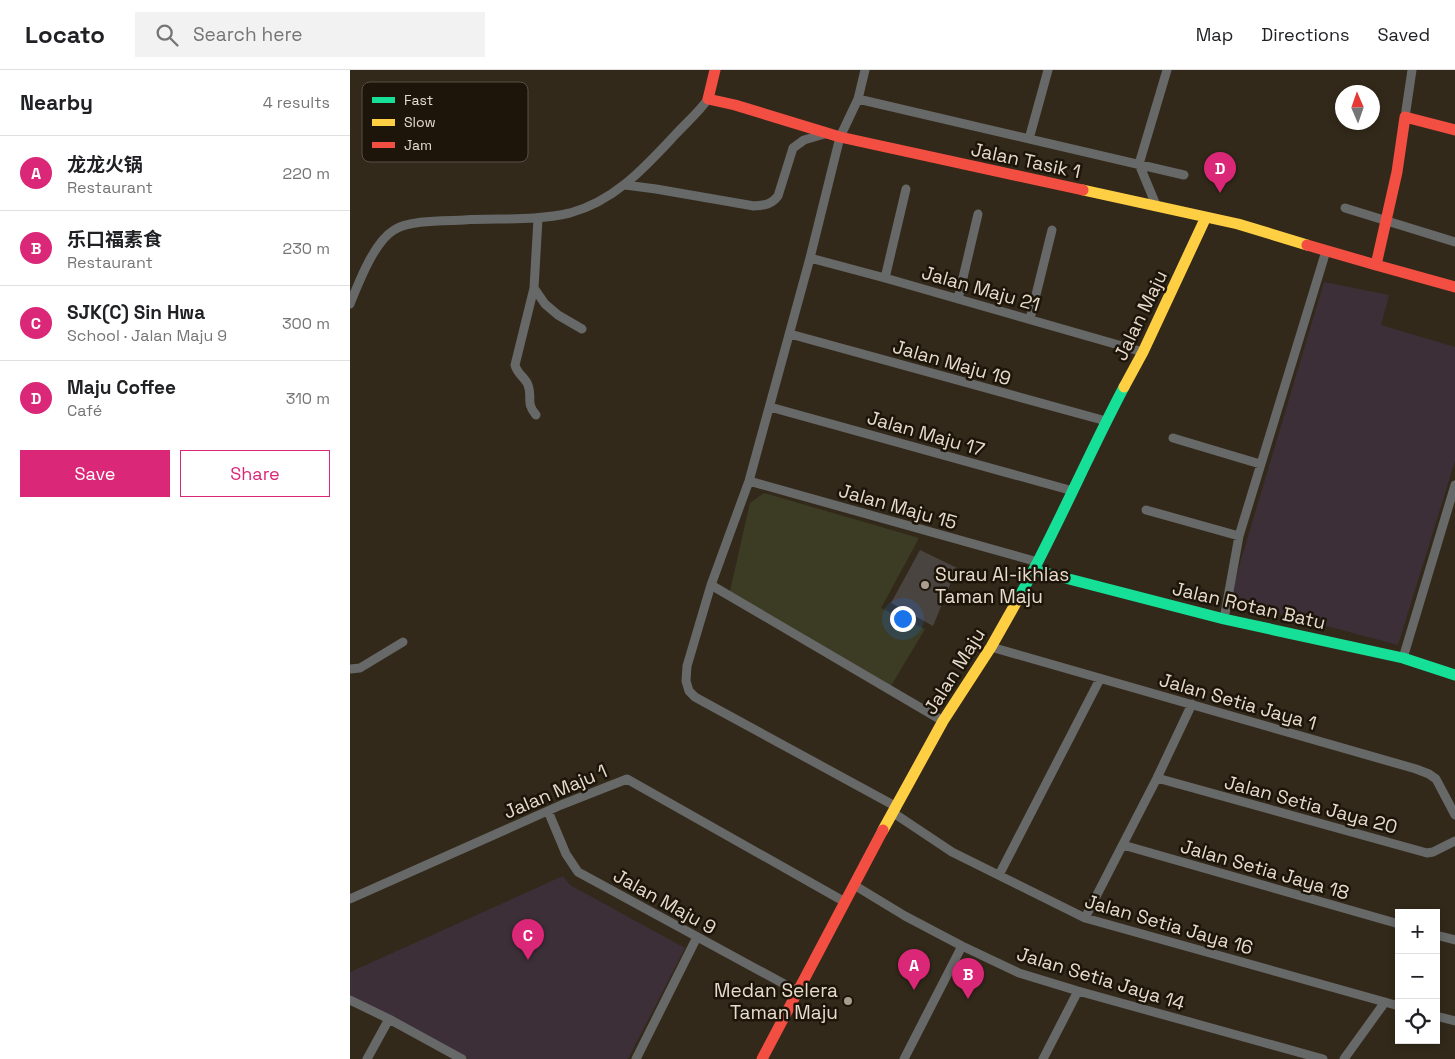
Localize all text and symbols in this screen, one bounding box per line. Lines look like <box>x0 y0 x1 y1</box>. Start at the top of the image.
search box <box>135 12 485 57</box>
text: Locato <box>25 19 105 50</box>
icon: search <box>153 21 181 49</box>
text: Search here <box>193 22 302 47</box>
text: Map <box>1196 23 1233 46</box>
text: Directions <box>1261 23 1350 46</box>
text: Saved <box>1378 23 1430 46</box>
legend <box>362 82 528 162</box>
north arrow <box>1335 85 1380 130</box>
text: Nearby <box>20 89 93 116</box>
text: Fast <box>404 91 433 109</box>
text: 4 results <box>263 92 330 113</box>
text: Slow <box>404 113 436 131</box>
text: Jam <box>404 136 432 154</box>
street label: Jalan Tasik 1 <box>969 137 1083 184</box>
text: 龙龙火锅 <box>67 152 143 177</box>
pin: D <box>1204 152 1236 193</box>
text: A <box>31 163 41 184</box>
text: 220 m <box>283 163 330 184</box>
text: Restaurant <box>67 177 153 198</box>
text: 乐口福素食 <box>67 227 162 252</box>
text: B <box>31 238 41 259</box>
text: 230 m <box>283 238 330 259</box>
text: Restaurant <box>67 252 153 273</box>
street label: Jalan Maju 21 <box>919 260 1043 317</box>
street label: Jalan Maju <box>1108 266 1173 365</box>
text: SJK(C) Sin Hwa <box>67 300 205 325</box>
text: C <box>31 313 41 334</box>
text: 300 m <box>282 313 330 334</box>
text: School · Jalan Maju 9 <box>67 325 227 346</box>
street label: Jalan Maju 19 <box>890 334 1014 391</box>
text: Maju Coffee <box>67 375 176 400</box>
text: D <box>31 388 41 409</box>
text: 310 m <box>286 388 330 409</box>
text: Café <box>67 400 102 421</box>
street label: Jalan Maju 17 <box>864 405 988 462</box>
button: Save <box>20 450 170 497</box>
button: Share <box>180 450 330 497</box>
street label: Jalan Maju 15 <box>836 478 960 535</box>
place label: Surau Al-ikhlas Taman Maju <box>935 562 1069 609</box>
street label: Jalan Rotan Batu <box>1170 576 1328 635</box>
marker: Surau Al-ikhlas Taman Maju <box>919 579 931 591</box>
your location <box>890 606 916 632</box>
street label: Jalan Maju <box>918 623 991 719</box>
street label: Jalan Setia Jaya 1 <box>1156 667 1319 736</box>
street label: Jalan Maju 1 <box>500 758 611 825</box>
street label: Jalan Setia Jaya 20 <box>1222 769 1400 840</box>
street label: Jalan Setia Jaya 18 <box>1178 833 1352 906</box>
street label: Jalan Maju 9 <box>609 863 721 940</box>
street label: Jalan Setia Jaya 16 <box>1082 888 1256 960</box>
map controls <box>1395 909 1440 1044</box>
button: + <box>1395 909 1440 954</box>
pin: C <box>512 919 544 960</box>
street label: Jalan Setia Jaya 14 <box>1014 941 1188 1016</box>
pin: A <box>898 949 930 990</box>
button: − <box>1395 954 1440 999</box>
pin: B <box>952 958 984 999</box>
place label: Medan Selera Taman Maju <box>714 978 838 1025</box>
marker: Medan Selera Taman Maju <box>842 995 854 1007</box>
button: locate <box>1395 999 1440 1044</box>

